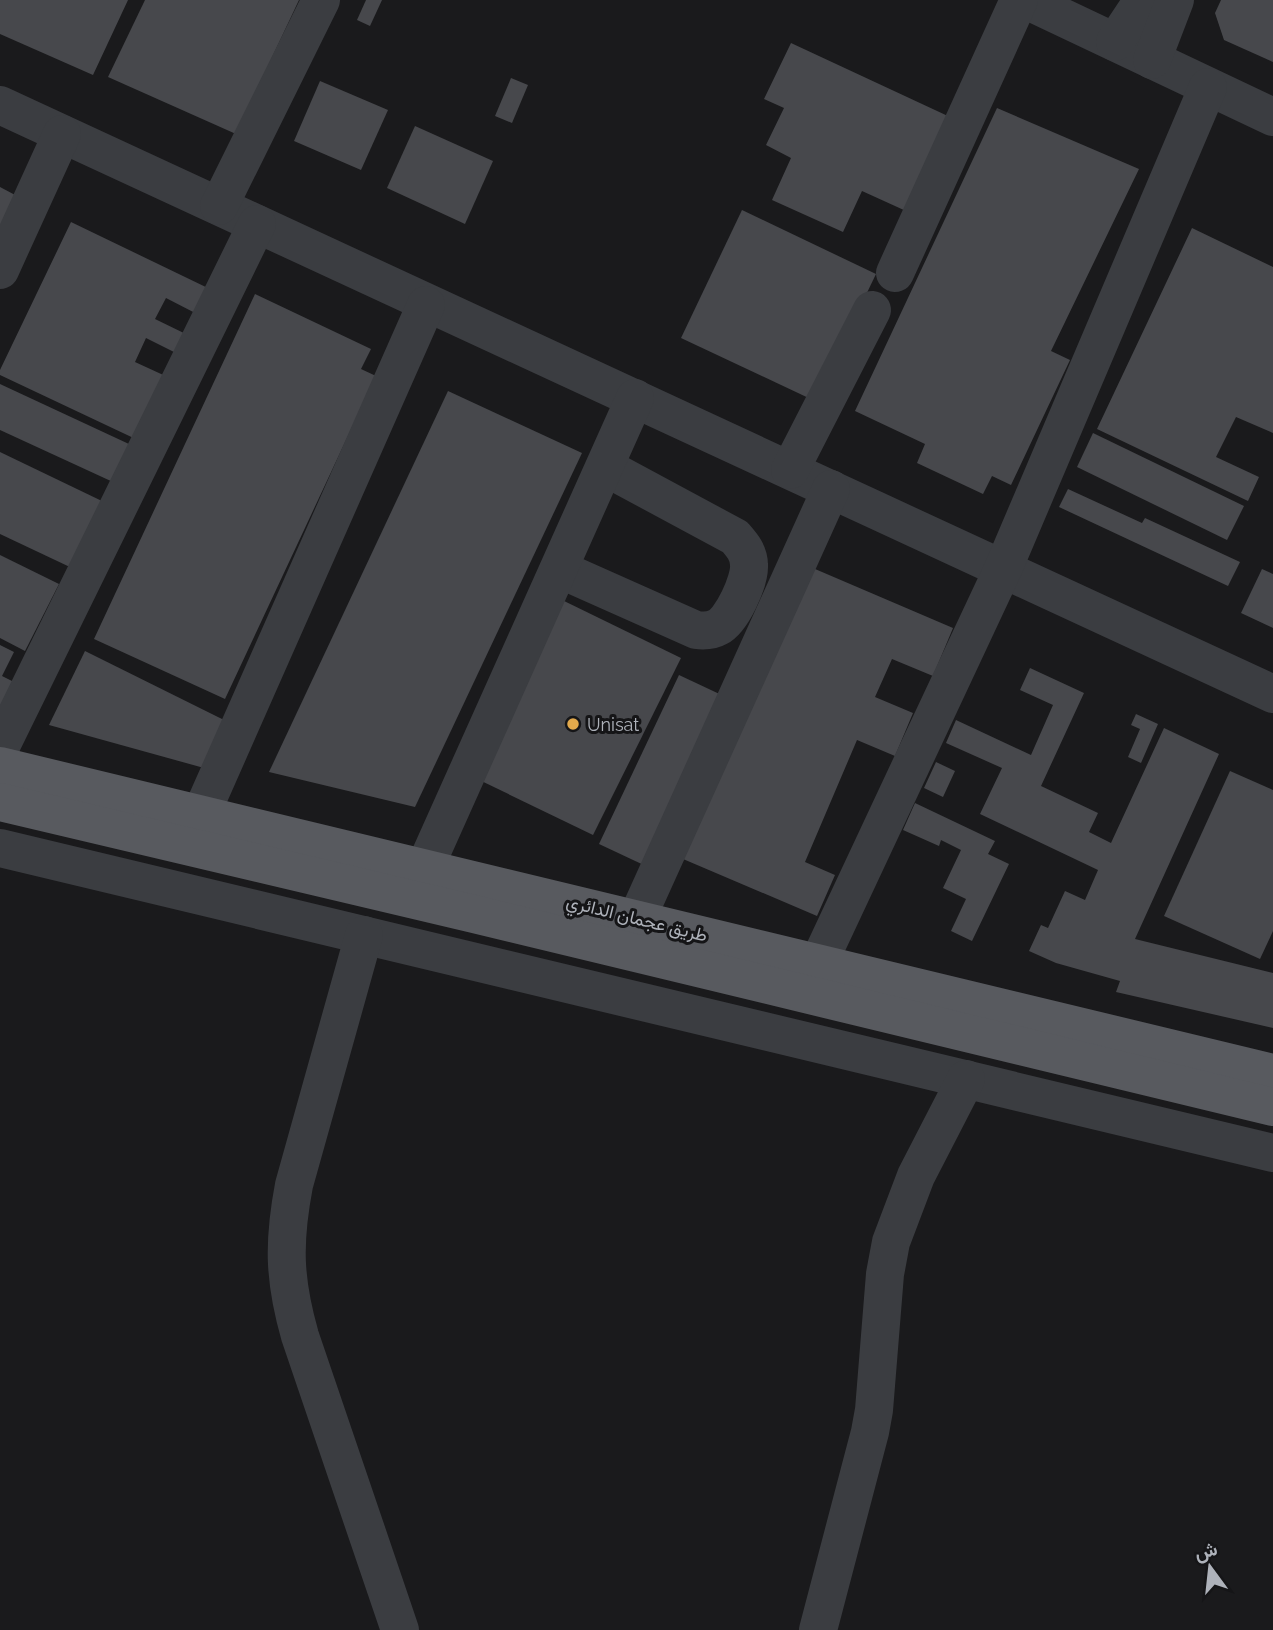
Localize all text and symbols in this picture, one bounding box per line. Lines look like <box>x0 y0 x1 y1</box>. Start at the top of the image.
place label: Unisat <box>587 714 639 735</box>
marker: Unisat <box>565 716 581 732</box>
street label: طريق عجمان الدائري <box>563 890 710 951</box>
north arrow <box>1175 1532 1245 1602</box>
text: ش <box>1192 1537 1220 1565</box>

